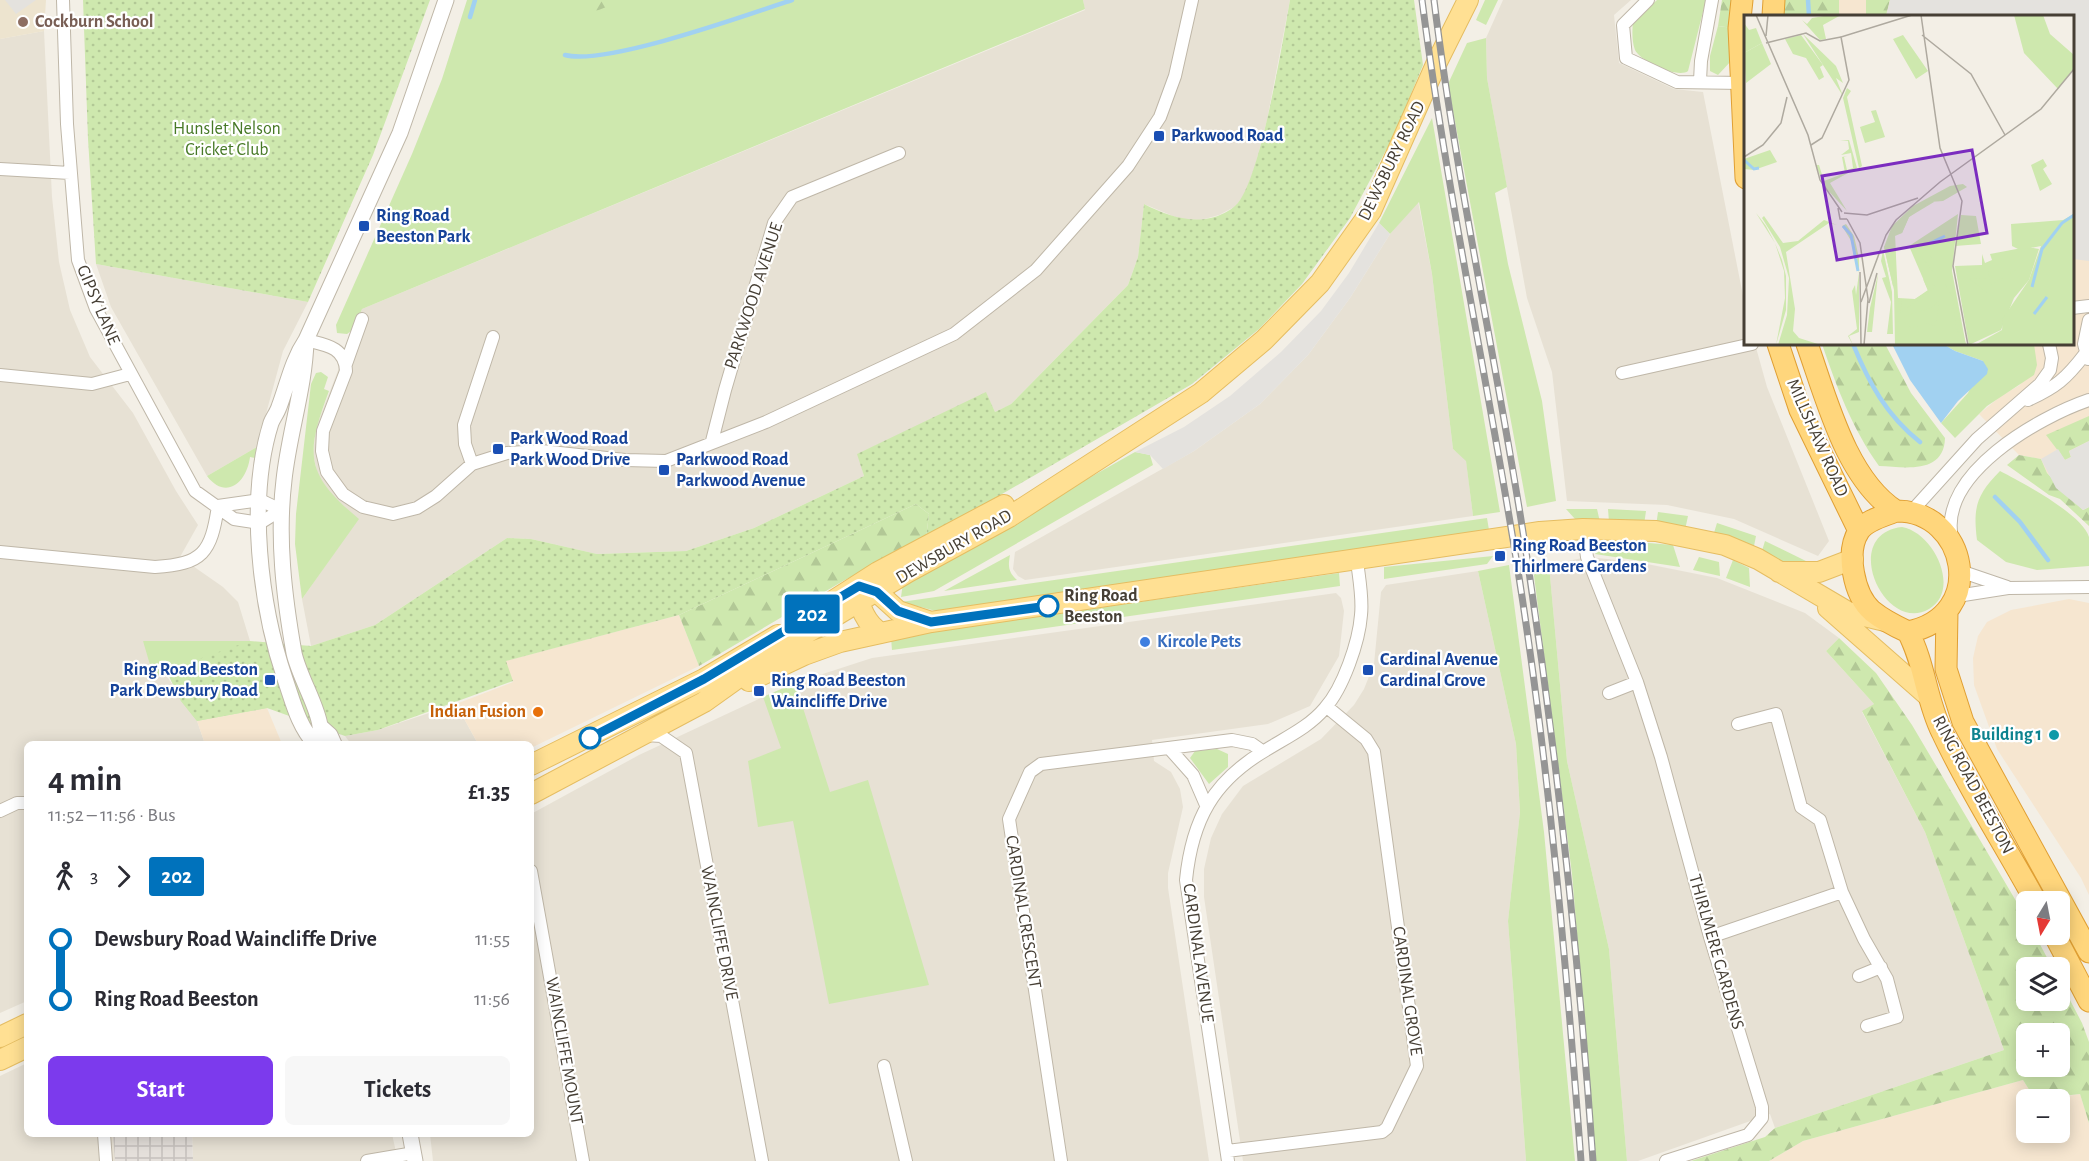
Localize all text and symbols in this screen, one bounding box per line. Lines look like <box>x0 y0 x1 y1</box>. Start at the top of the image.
place label: Cockburn School <box>35 13 154 31</box>
marker: Cockburn School <box>16 15 30 29</box>
inset map <box>1744 15 2074 345</box>
street label: DEWSBURY ROAD <box>1355 98 1429 224</box>
park label: Hunslet Nelson Cricket Club <box>173 120 281 159</box>
place label: Parkwood Road <box>1171 127 1284 145</box>
marker: Parkwood Road <box>1152 129 1166 143</box>
place label: Ring Road Beeston Park <box>376 207 470 246</box>
marker: Ring Road Beeston Park <box>357 219 371 233</box>
street label: PARKWOOD AVENUE <box>722 220 786 372</box>
street label: GIPSY LANE <box>73 262 123 348</box>
street label: MILLSHAW ROAD <box>1783 376 1851 500</box>
place label: Park Wood Road Park Wood Drive <box>510 430 630 469</box>
marker: Park Wood Road Park Wood Drive <box>491 442 505 456</box>
place label: Parkwood Road Parkwood Avenue <box>676 451 806 490</box>
marker: Parkwood Road Parkwood Avenue <box>657 463 671 477</box>
street label: DEWSBURY ROAD <box>893 507 1015 587</box>
place label: Ring Road Beeston Thirlmere Gardens <box>1512 537 1647 576</box>
marker: Ring Road Beeston Thirlmere Gardens <box>1493 549 1507 563</box>
place label: Ring Road Beeston <box>1064 587 1138 626</box>
line badge: 202 <box>778 594 846 634</box>
marker: Ring Road Beeston <box>1037 595 1059 617</box>
text: 202 <box>797 604 827 625</box>
place label: Kircole Pets <box>1157 633 1241 651</box>
marker: Kircole Pets <box>1138 635 1152 649</box>
place label: Cardinal Avenue Cardinal Grove <box>1380 651 1498 690</box>
place label: Ring Road Beeston Park Dewsbury Road <box>110 661 259 700</box>
marker: Cardinal Avenue Cardinal Grove <box>1361 663 1375 677</box>
place label: Ring Road Beeston Waincliffe Drive <box>771 672 906 711</box>
marker: Ring Road Beeston Park Dewsbury Road <box>263 673 277 687</box>
marker: Ring Road Beeston Waincliffe Drive <box>752 684 766 698</box>
place label: Indian Fusion <box>429 703 526 721</box>
marker: Indian Fusion <box>531 705 545 719</box>
street label: RING ROAD BEESTON <box>1929 713 2017 857</box>
place label: Building 1 <box>1971 726 2042 744</box>
unlabelled marker <box>579 727 601 749</box>
marker: Building 1 <box>2047 728 2061 742</box>
text: 4 min <box>48 764 122 797</box>
text: £1.35 <box>468 781 510 803</box>
text: 11:52 – 11:56 · Bus <box>48 805 176 825</box>
street label: CARDINAL CRESCENT <box>1002 834 1044 990</box>
icon: walk <box>48 860 81 893</box>
icon: forward <box>107 860 140 893</box>
street label: WAINCLIFFE DRIVE <box>697 864 741 1002</box>
text: 3 <box>90 866 98 886</box>
text: 202 <box>161 866 192 887</box>
street label: THIRLMERE GARDENS <box>1685 872 1747 1032</box>
street label: CARDINAL AVENUE <box>1179 882 1217 1024</box>
north arrow <box>2016 891 2070 945</box>
map controls <box>2016 891 2070 1143</box>
street label: CARDINAL GROVE <box>1389 925 1425 1057</box>
text: Dewsbury Road Waincliffe Drive <box>94 928 377 950</box>
text: 11:55 <box>475 929 510 949</box>
button: layers <box>2016 957 2070 1011</box>
street label: WAINCLIFFE MOUNT <box>542 976 586 1126</box>
text: Ring Road Beeston <box>94 988 259 1010</box>
text: 11:56 <box>474 989 510 1009</box>
button: + <box>2016 1023 2070 1077</box>
button: Start <box>48 1056 273 1125</box>
button: Tickets <box>285 1056 510 1125</box>
button: − <box>2016 1089 2070 1143</box>

